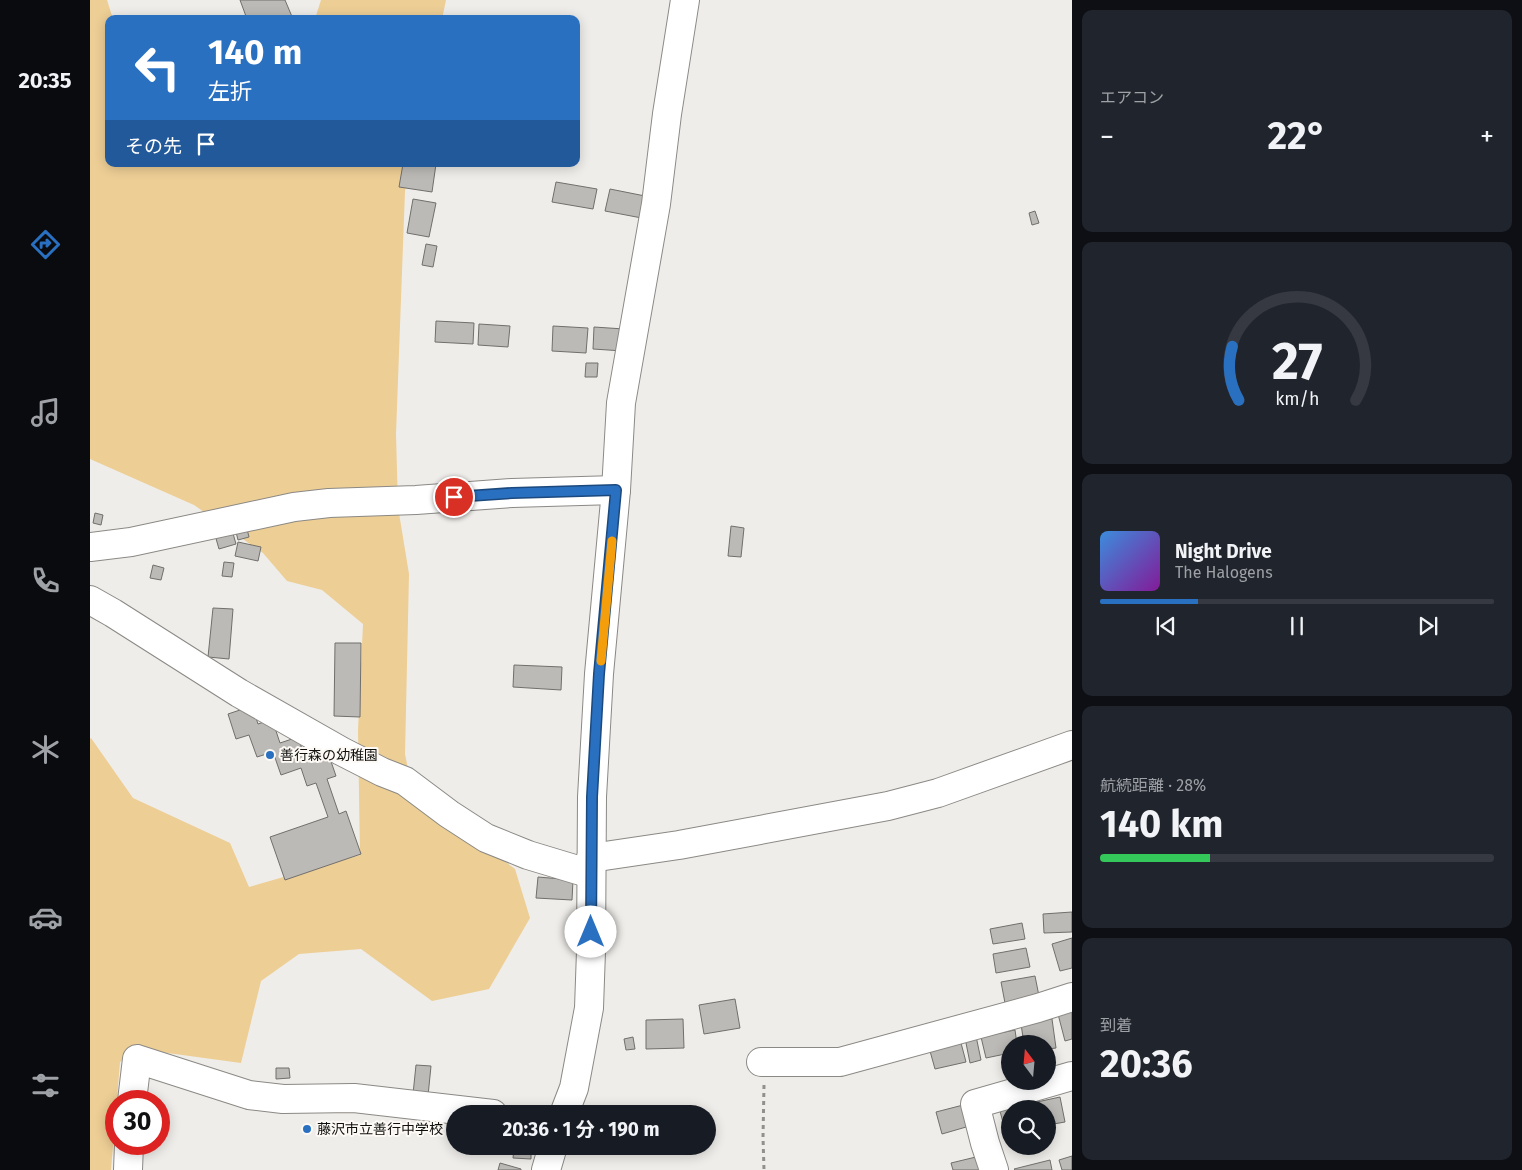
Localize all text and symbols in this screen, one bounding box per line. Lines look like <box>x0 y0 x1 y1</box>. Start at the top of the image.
text: 140 m <box>208 31 302 73</box>
icon: left <box>125 35 190 100</box>
text: 20:35 <box>18 67 72 94</box>
text: 左折 <box>208 78 252 105</box>
text: エアコン <box>1100 88 1164 107</box>
text: 22° <box>1267 113 1327 159</box>
text: − <box>1100 120 1114 153</box>
text: + <box>1480 120 1494 153</box>
icon: arrive <box>192 130 220 158</box>
text: その先 <box>125 135 182 158</box>
icon: directions <box>28 227 63 262</box>
text: 27 <box>1272 330 1322 393</box>
text: km/h <box>1275 388 1319 410</box>
icon: music <box>28 395 63 430</box>
pin <box>433 476 475 518</box>
icon: arrive <box>440 483 468 511</box>
text: Night Drive <box>1175 540 1272 563</box>
icon: phone <box>28 563 63 598</box>
text: The Halogens <box>1175 563 1273 582</box>
icon: previous <box>1152 612 1180 640</box>
icon: pause <box>1283 612 1311 640</box>
icon: next <box>1414 612 1442 640</box>
icon: climate <box>28 732 63 767</box>
place label: 善行森の幼稚園 <box>280 747 378 764</box>
marker: 善行森の幼稚園 <box>264 749 276 761</box>
text: 航続距離 · 28% <box>1100 776 1206 795</box>
text: 140 km <box>1100 801 1223 847</box>
icon: car <box>28 900 63 935</box>
position arrow <box>564 905 616 957</box>
text: 到着 <box>1100 1016 1132 1035</box>
north arrow <box>1001 1035 1056 1090</box>
map controls <box>1001 1035 1056 1155</box>
text: 20:36 <box>1100 1041 1193 1087</box>
icon: filters <box>28 1068 63 1103</box>
speed limit sign: 30 <box>105 1090 170 1155</box>
button: search <box>1001 1100 1056 1155</box>
text: 20:36 · 1 分 · 190 m <box>503 1118 659 1141</box>
place label: 藤沢市立善行中学校 <box>317 1121 443 1138</box>
marker: 藤沢市立善行中学校 <box>301 1123 313 1135</box>

